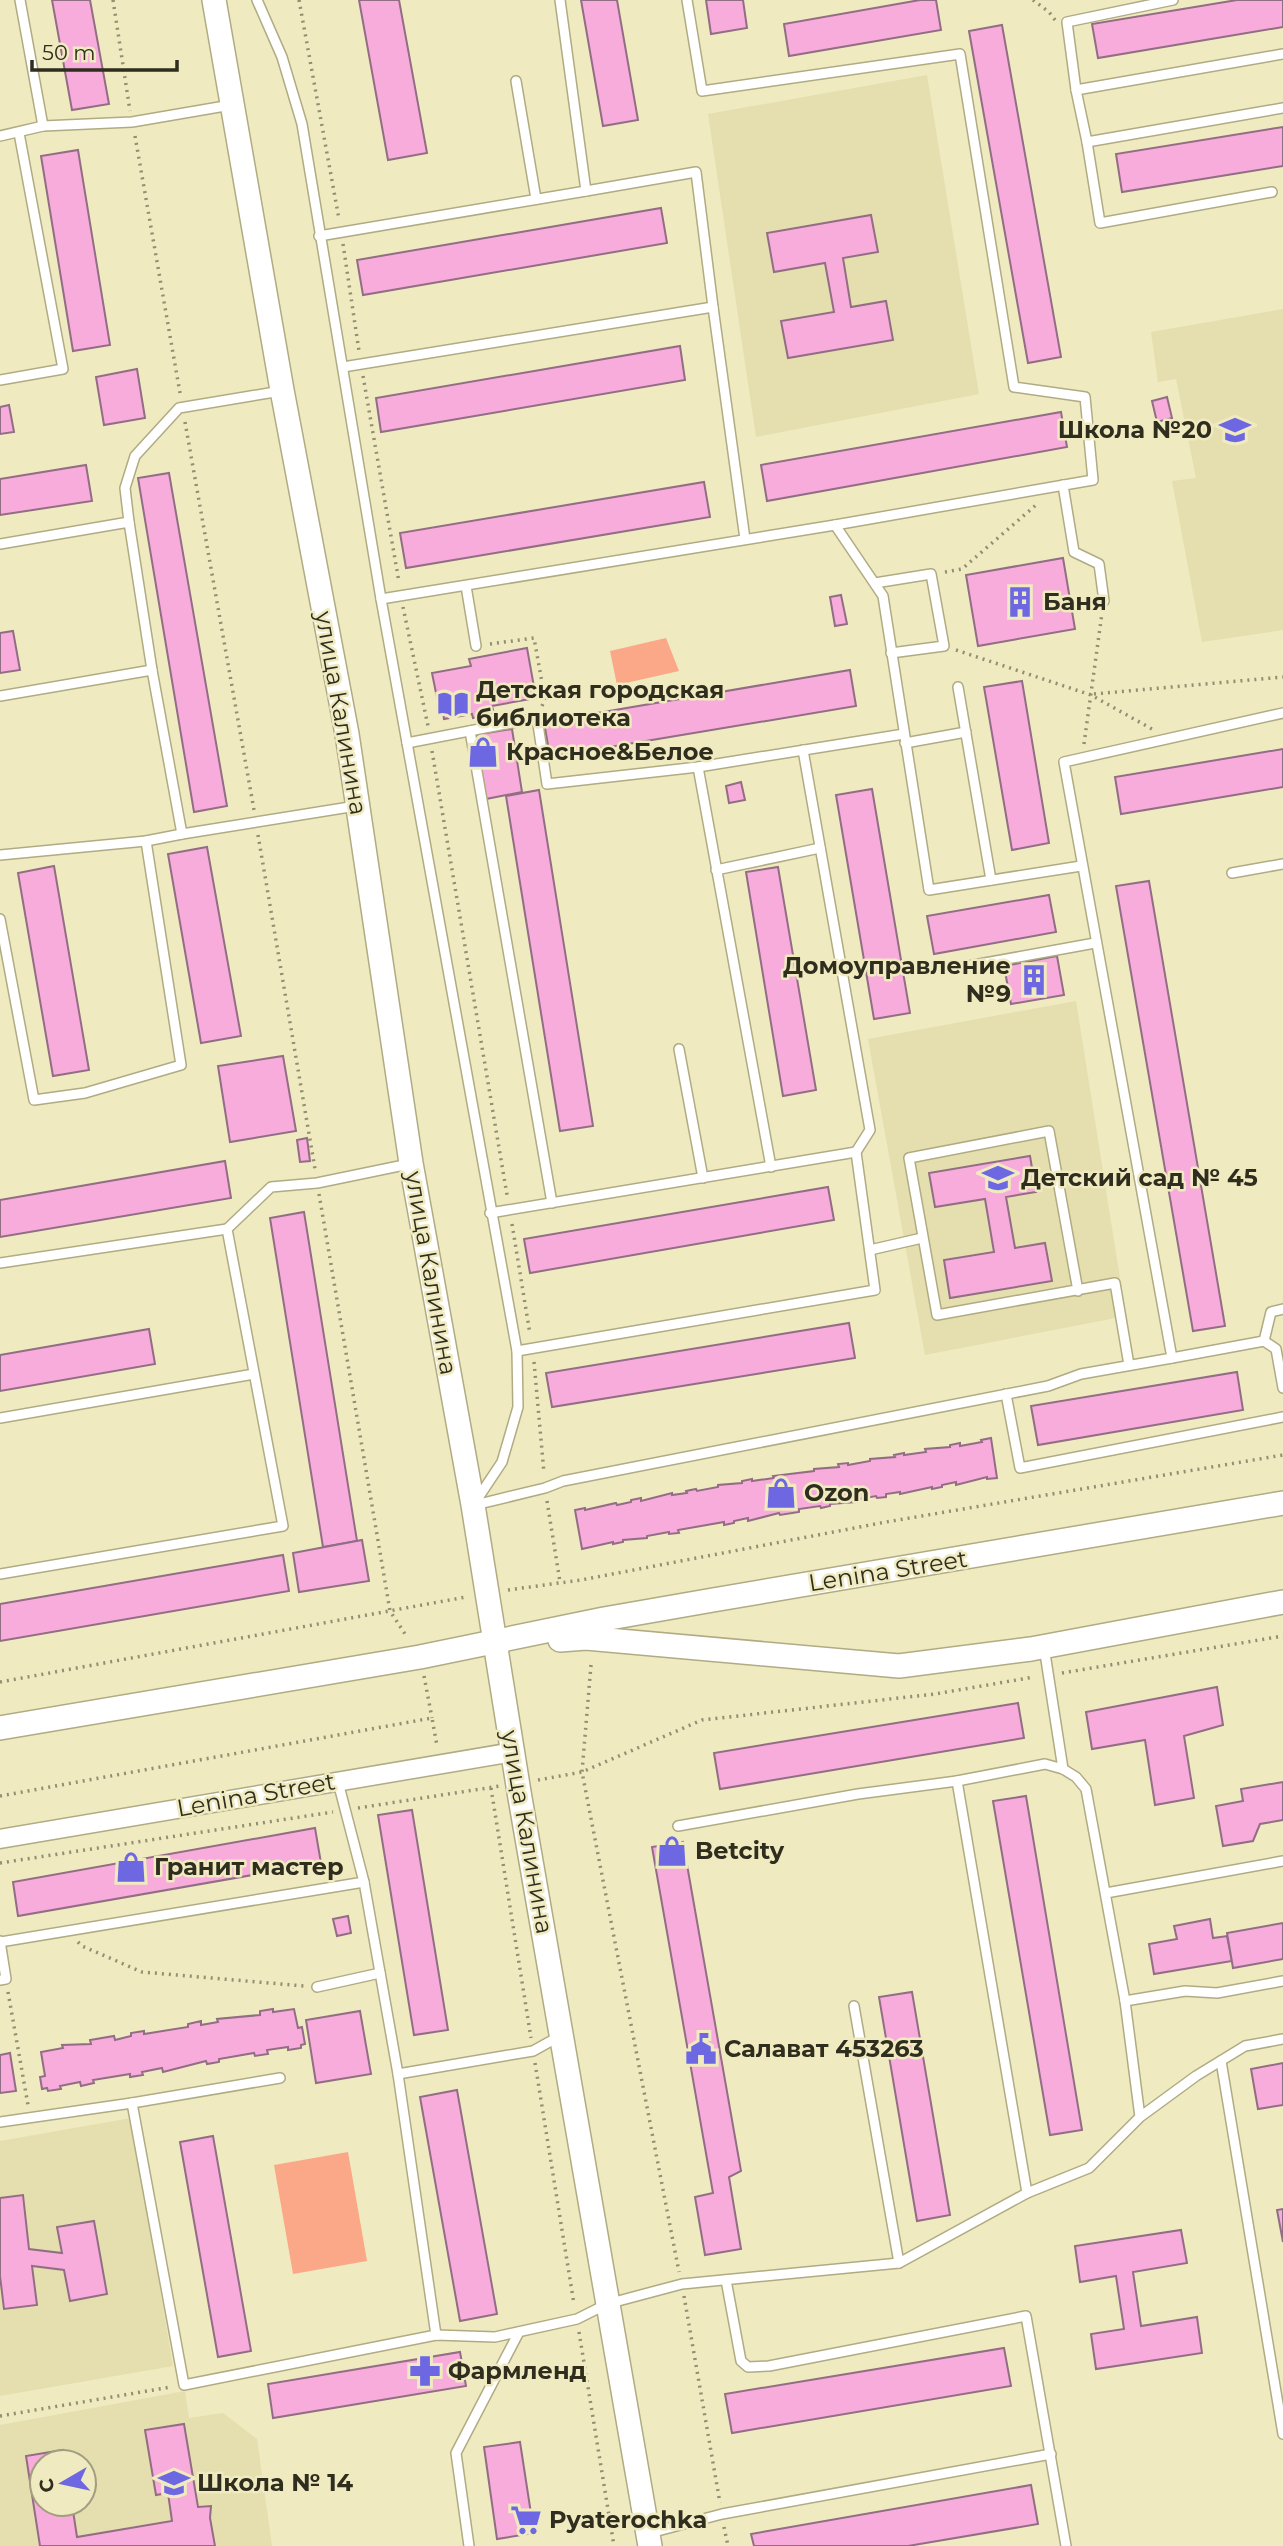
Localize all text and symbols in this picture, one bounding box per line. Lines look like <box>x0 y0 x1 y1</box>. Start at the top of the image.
scale bar <box>32 28 177 72</box>
text: 50 m <box>42 40 96 65</box>
school or university icon: Школа №20 <box>1218 413 1252 447</box>
place label: Школа №20 <box>1058 415 1212 444</box>
building icon: Баня <box>1003 585 1037 619</box>
place label: Баня <box>1043 587 1107 616</box>
street label: улица Калинина <box>309 608 374 817</box>
place label: Детская городская библиотека <box>476 675 724 732</box>
library icon: Детская городская библиотека <box>436 687 470 721</box>
shop icon: Красное&Белое <box>466 735 500 769</box>
place label: Красное&Белое <box>506 737 714 766</box>
place label: Домоуправление №9 <box>783 951 1011 1008</box>
building icon: Домоуправление №9 <box>1017 963 1051 997</box>
school or university icon: Детский сад № 45 <box>981 1161 1015 1195</box>
place label: Детский сад № 45 <box>1021 1163 1258 1192</box>
street label: улица Калинина <box>399 1168 464 1377</box>
shop icon: Ozon <box>764 1476 798 1510</box>
place label: Ozon <box>804 1478 869 1507</box>
street label: Lenina Street <box>806 1544 970 1597</box>
street label: улица Калинина <box>495 1727 560 1936</box>
street label: Lenina Street <box>174 1766 338 1823</box>
shop icon: Betcity <box>655 1834 689 1868</box>
place label: Betcity <box>695 1836 785 1865</box>
shop icon: Гранит мастер <box>114 1850 148 1884</box>
place label: Гранит мастер <box>154 1852 344 1881</box>
public building icon: Салават 453263 <box>684 2032 718 2066</box>
place label: Салават 453263 <box>724 2034 924 2063</box>
pharmacy icon: Фармленд <box>408 2354 442 2388</box>
place label: Фармленд <box>448 2356 587 2385</box>
north arrow <box>28 2448 98 2518</box>
school or university icon: Школа № 14 <box>157 2466 191 2500</box>
place label: Школа № 14 <box>197 2468 354 2497</box>
text: С <box>34 2477 59 2494</box>
supermarket icon: Pyaterochka <box>509 2503 543 2537</box>
place label: Pyaterochka <box>549 2505 707 2534</box>

